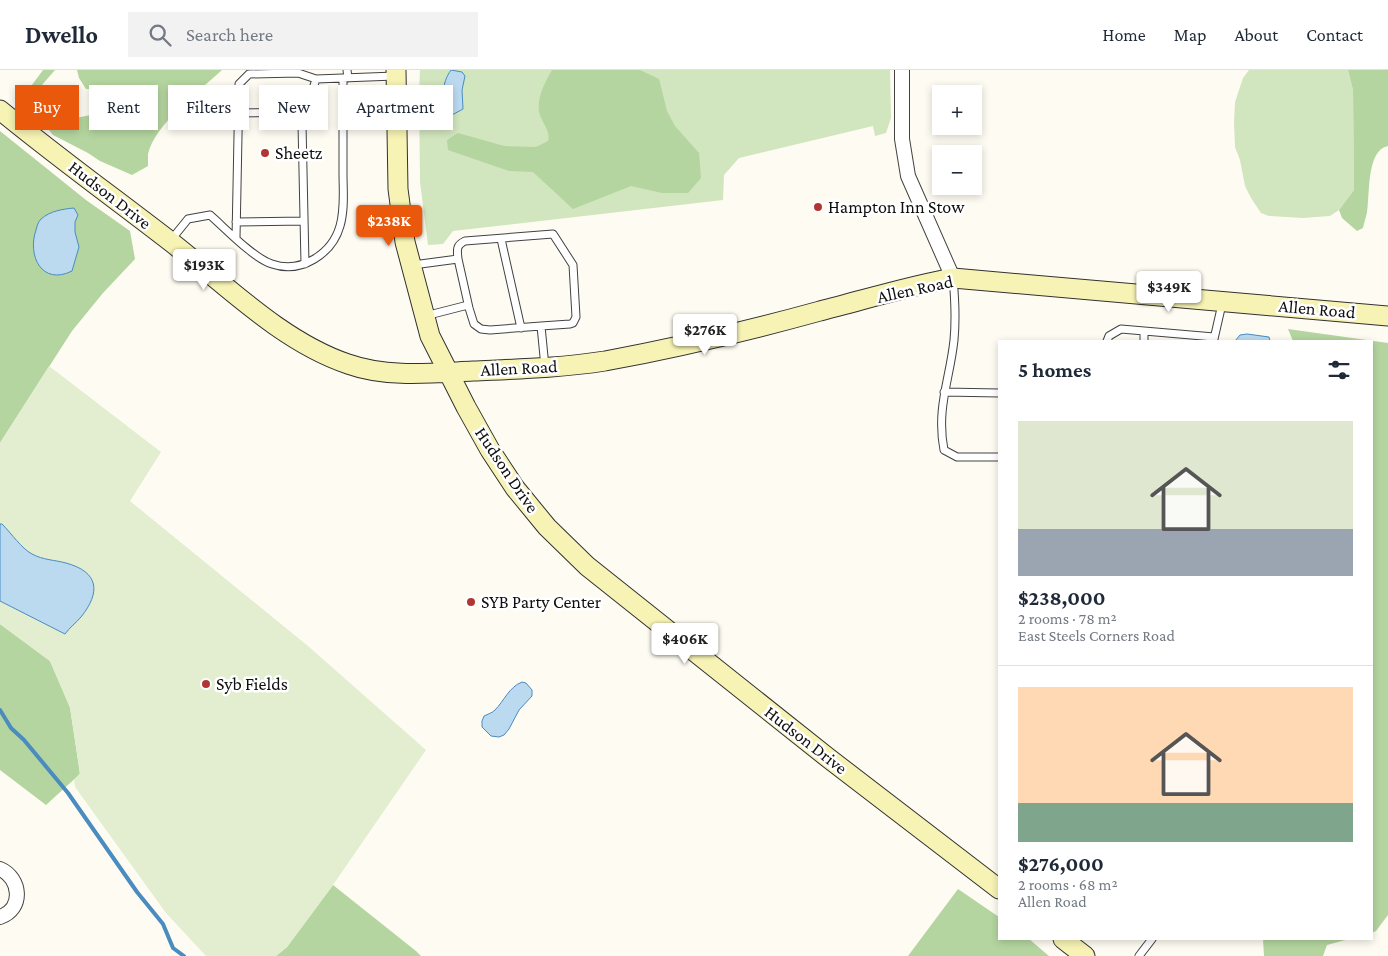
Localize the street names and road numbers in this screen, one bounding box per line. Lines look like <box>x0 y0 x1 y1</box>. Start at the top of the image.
street label: Hudson Drive <box>65 157 155 233</box>
street label: Allen Road <box>875 271 955 307</box>
street label: Allen Road <box>1278 296 1357 322</box>
street label: Allen Road <box>480 356 559 380</box>
street label: Hudson Drive <box>471 423 543 517</box>
street label: Hudson Drive <box>761 702 851 778</box>

